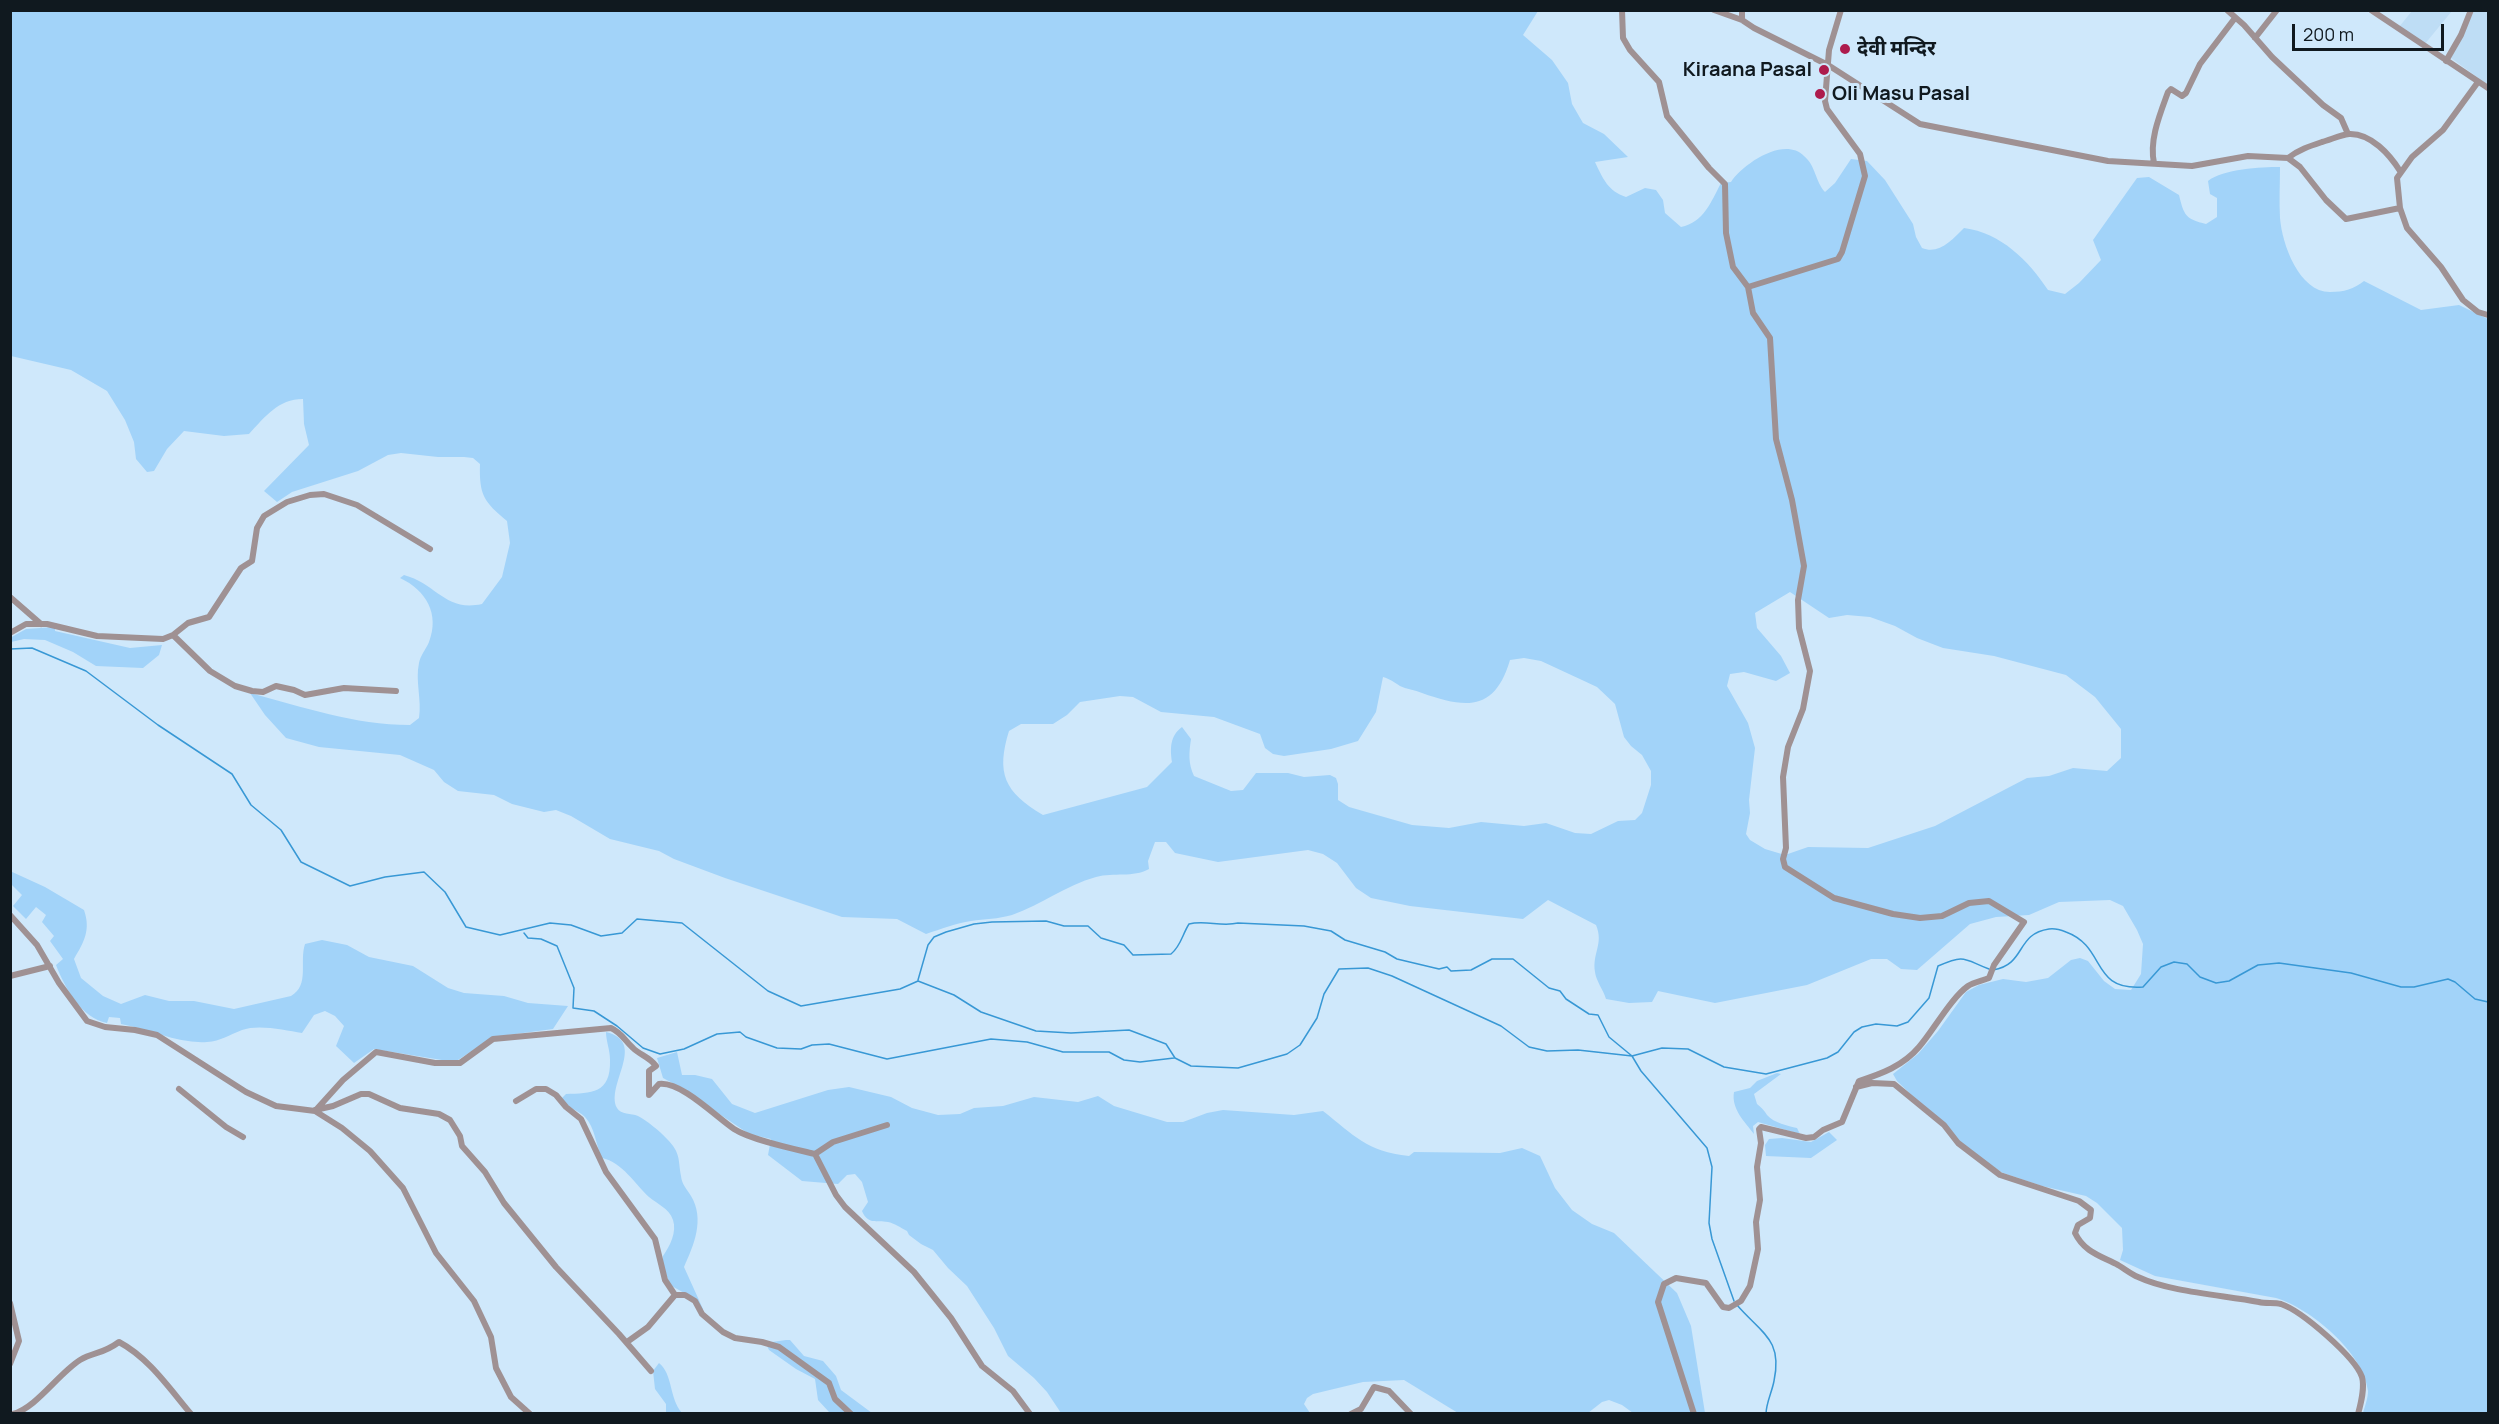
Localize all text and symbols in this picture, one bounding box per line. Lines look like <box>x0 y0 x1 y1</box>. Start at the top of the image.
scale bar <box>2295 12 2446 50</box>
text: 200 m <box>2303 22 2354 46</box>
place label: देवी मन्दिर <box>1857 37 1936 61</box>
marker: देवी मन्दिर <box>1838 42 1852 56</box>
place label: Kiraana Pasal <box>1683 58 1812 82</box>
marker: Kiraana Pasal <box>1817 63 1831 77</box>
place label: Oli Masu Pasal <box>1832 82 1970 106</box>
marker: Oli Masu Pasal <box>1813 87 1827 101</box>

